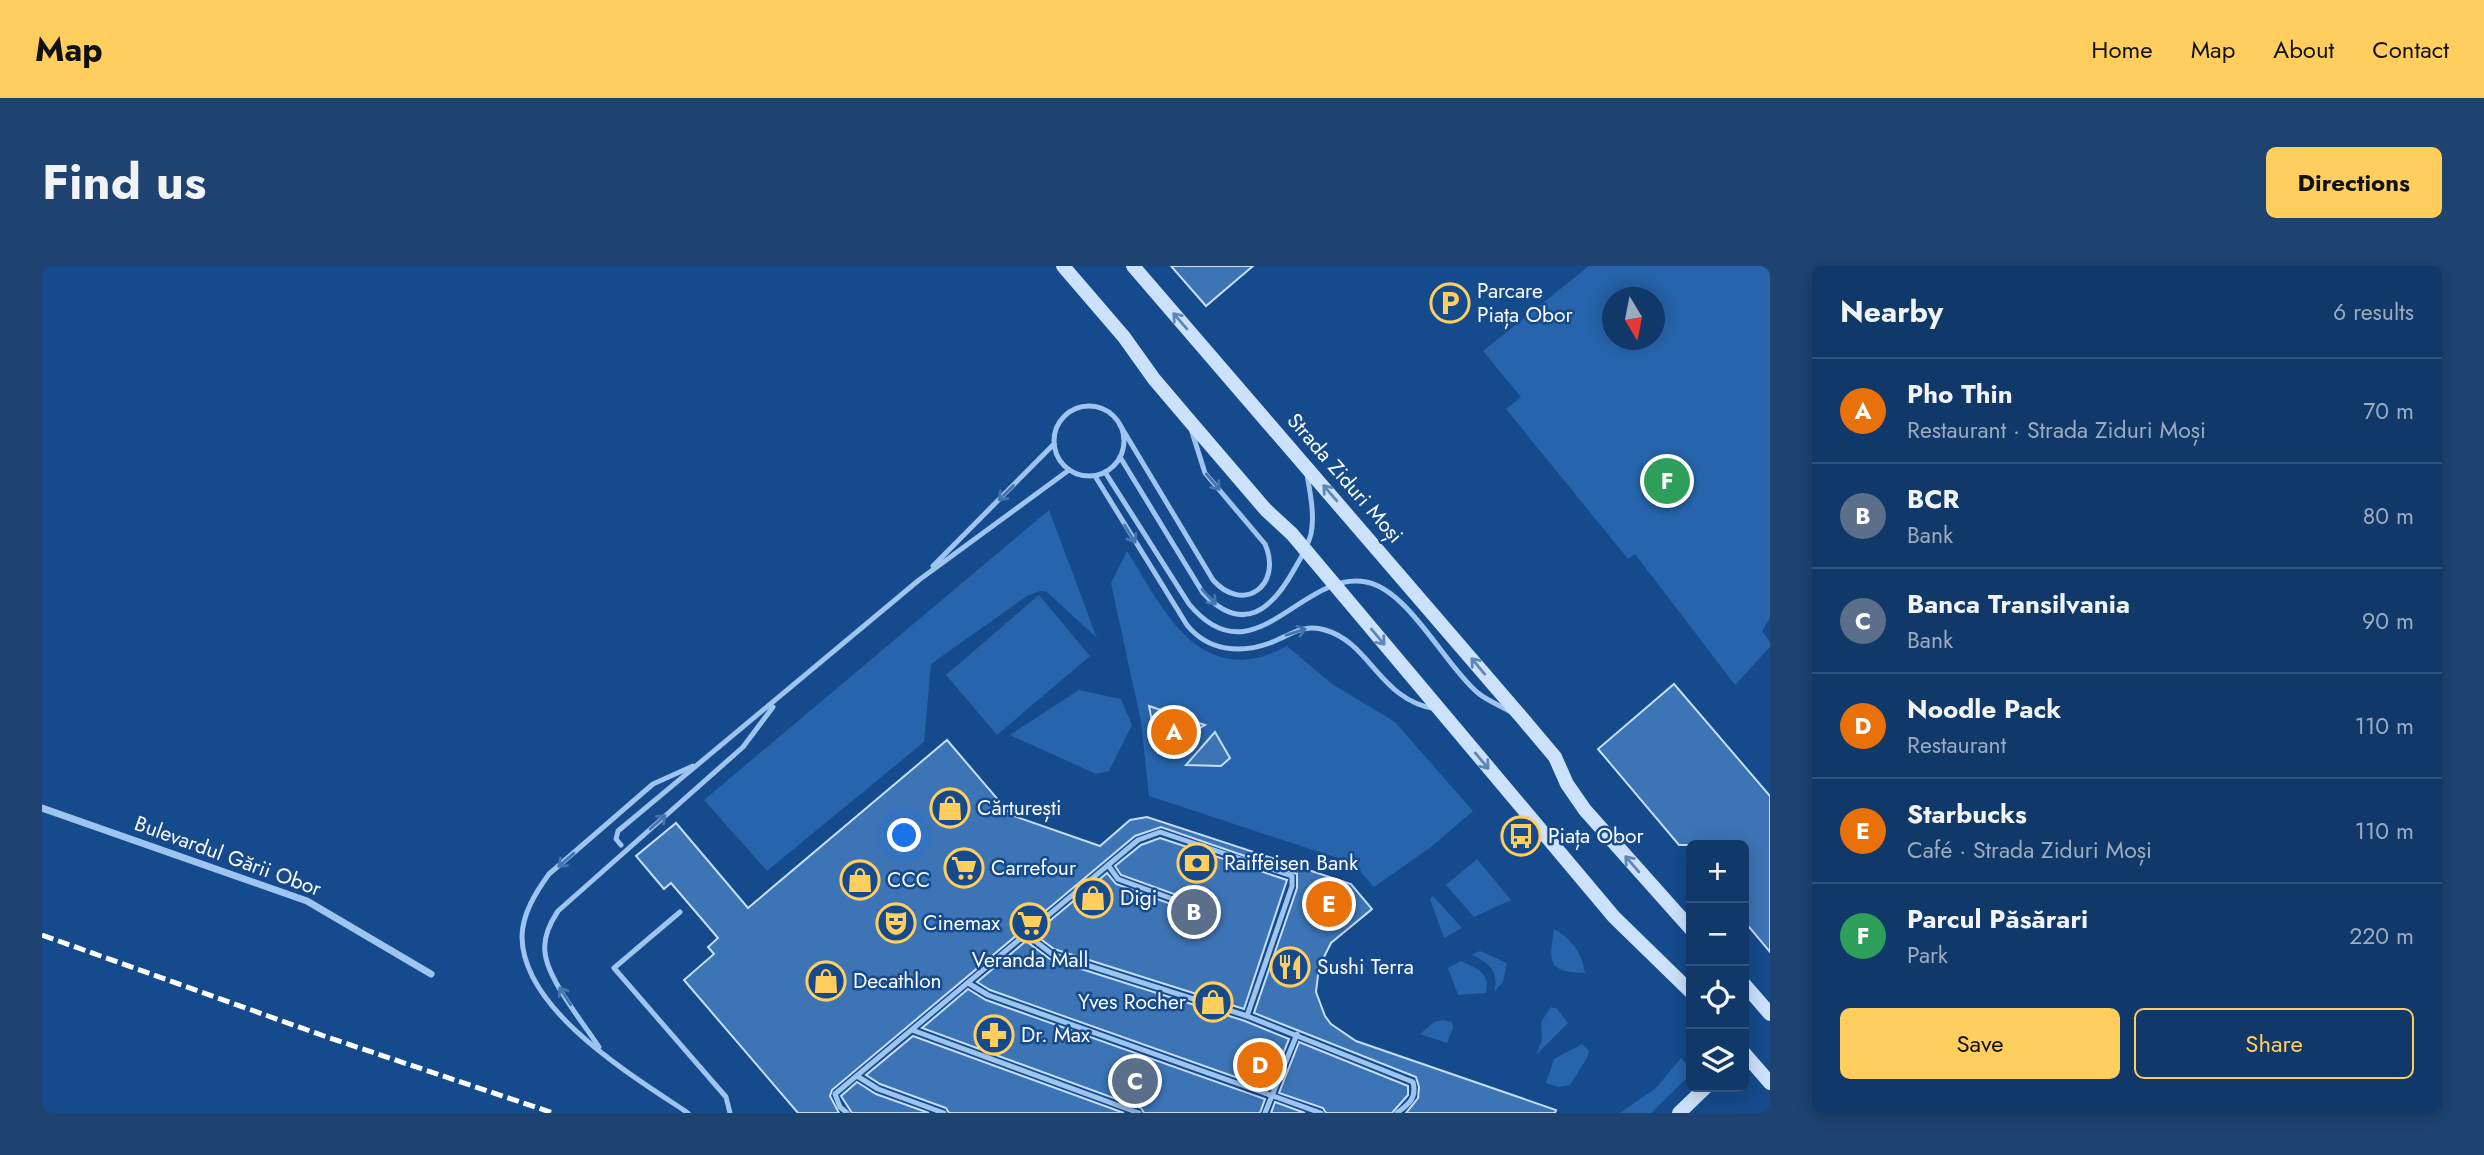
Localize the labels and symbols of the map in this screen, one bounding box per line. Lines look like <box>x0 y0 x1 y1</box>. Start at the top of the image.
place label: Parcare Piața Obor <box>1477 276 1574 330</box>
parking icon: Parcare Piața Obor <box>1429 282 1471 324</box>
north arrow <box>1602 287 1665 350</box>
one-way arrow <box>1172 312 1188 330</box>
street label: Strada Ziduri Moși <box>1280 406 1410 550</box>
pin: F <box>1644 455 1690 507</box>
one-way arrow <box>1205 473 1221 491</box>
one-way arrow <box>997 484 1014 501</box>
one-way arrow <box>1322 484 1338 502</box>
one-way arrow <box>1124 523 1138 543</box>
one-way arrow <box>1200 588 1217 605</box>
one-way arrow <box>1284 624 1306 637</box>
one-way arrow <box>1369 628 1385 646</box>
one-way arrow <box>1470 657 1485 675</box>
pin: A <box>1151 706 1197 758</box>
one-way arrow <box>1474 752 1490 770</box>
shop icon: Cărturești <box>929 787 971 829</box>
place label: Cărturești <box>977 793 1062 823</box>
street label: Bulevardul Gării Obor <box>130 808 326 904</box>
one-way arrow <box>649 814 667 830</box>
bus stop icon: Piața Obor <box>1500 815 1542 857</box>
your location <box>887 818 921 852</box>
place label: Piața Obor <box>1548 821 1645 851</box>
bank icon: Raiffeisen Bank <box>1176 842 1218 884</box>
supermarket icon: Carrefour <box>943 847 985 889</box>
place label: Raiffeisen Bank <box>1224 848 1359 878</box>
one-way arrow <box>557 852 575 868</box>
place label: Carrefour <box>991 853 1077 883</box>
one-way arrow <box>1624 855 1640 873</box>
shop icon: CCC <box>839 859 881 901</box>
place label: CCC <box>887 865 930 895</box>
shop icon: Digi <box>1072 877 1114 919</box>
pin: E <box>1306 878 1352 930</box>
place label: Digi <box>1120 883 1157 913</box>
pin: B <box>1171 886 1217 938</box>
theatre icon: Cinemax <box>875 902 917 944</box>
supermarket icon: Veranda Mall <box>1009 902 1051 944</box>
place label: Cinemax <box>923 908 1000 938</box>
place label: Veranda Mall <box>972 945 1088 975</box>
restaurant icon: Sushi Terra <box>1269 946 1311 988</box>
place label: Sushi Terra <box>1317 952 1414 982</box>
shop icon: Decathlon <box>805 960 847 1002</box>
place label: Decathlon <box>853 966 942 996</box>
shop icon: Yves Rocher <box>1192 981 1234 1023</box>
one-way arrow <box>558 987 573 1006</box>
place label: Yves Rocher <box>1078 987 1187 1017</box>
pharmacy icon: Dr. Max <box>973 1014 1015 1056</box>
place label: Dr. Max <box>1021 1020 1090 1050</box>
pin: D <box>1237 1039 1283 1091</box>
pin: C <box>1112 1055 1158 1107</box>

